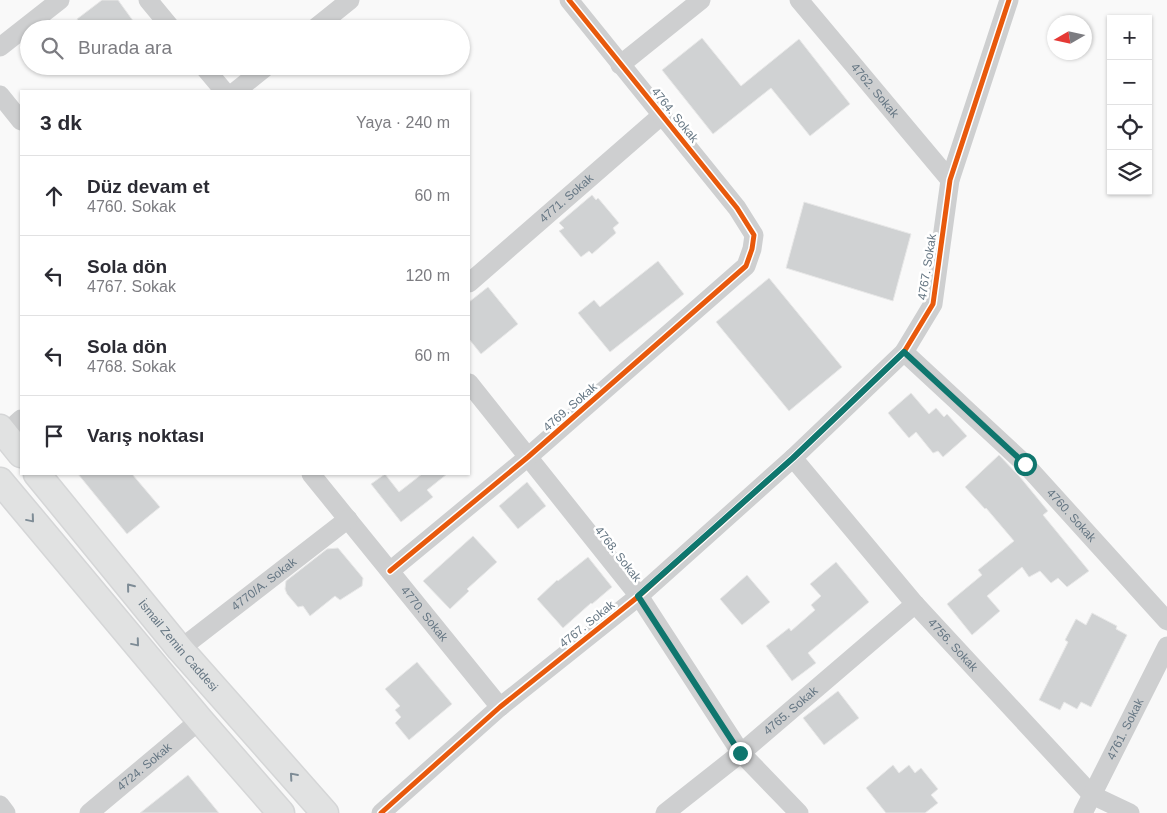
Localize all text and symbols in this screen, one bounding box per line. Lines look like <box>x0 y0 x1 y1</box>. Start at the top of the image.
north arrow <box>1047 15 1092 60</box>
map controls <box>1107 15 1152 195</box>
button: + <box>1107 15 1152 60</box>
search box <box>20 20 470 75</box>
icon: search <box>38 34 66 62</box>
text: Burada ara <box>78 37 172 58</box>
street label: 4762. Sokak <box>848 60 902 121</box>
button: − <box>1107 60 1152 105</box>
street label: 4764. Sokak <box>649 85 702 146</box>
button: locate <box>1107 105 1152 150</box>
text: 3 dk <box>40 111 82 134</box>
text: Yaya · 240 m <box>356 114 450 131</box>
button: layers <box>1107 150 1152 195</box>
street label: 4771. Sokak <box>537 170 597 226</box>
text: Düz devam et <box>87 176 209 197</box>
icon: ahead <box>40 182 68 210</box>
text: 60 m <box>414 187 450 204</box>
text: 4760. Sokak <box>87 198 176 215</box>
street label: 4767. Sokak <box>915 232 939 301</box>
text: Sola dön <box>87 256 167 277</box>
icon: left <box>40 262 68 290</box>
text: 120 m <box>406 267 450 284</box>
text: 4767. Sokak <box>87 278 176 295</box>
text: Sola dön <box>87 336 167 357</box>
icon: left <box>40 342 68 370</box>
text: 60 m <box>414 347 450 364</box>
text: 4768. Sokak <box>87 358 176 375</box>
street label: 4769. Sokak <box>540 379 601 434</box>
icon: arrive <box>40 422 68 450</box>
text: Varış noktası <box>87 425 204 446</box>
route start <box>1014 453 1037 476</box>
street label: 4760. Sokak <box>1044 486 1100 545</box>
one-way arrow <box>26 513 35 522</box>
street label: 4768. Sokak <box>592 523 645 585</box>
street label: 4770/A. Sokak <box>229 554 300 614</box>
street label: 4770. Sokak <box>398 583 452 645</box>
one-way arrow <box>127 584 135 593</box>
street label: İsmail Zemin Caddesi <box>135 597 221 694</box>
street label: 4767. Sokak <box>557 597 618 650</box>
street label: 4756. Sokak <box>925 616 981 675</box>
one-way arrow <box>130 637 138 646</box>
street label: 4765. Sokak <box>761 683 821 738</box>
street label: 4761. Sokak <box>1104 695 1147 762</box>
street label: 4724. Sokak <box>114 739 175 794</box>
route end <box>729 742 752 765</box>
one-way arrow <box>289 773 298 782</box>

